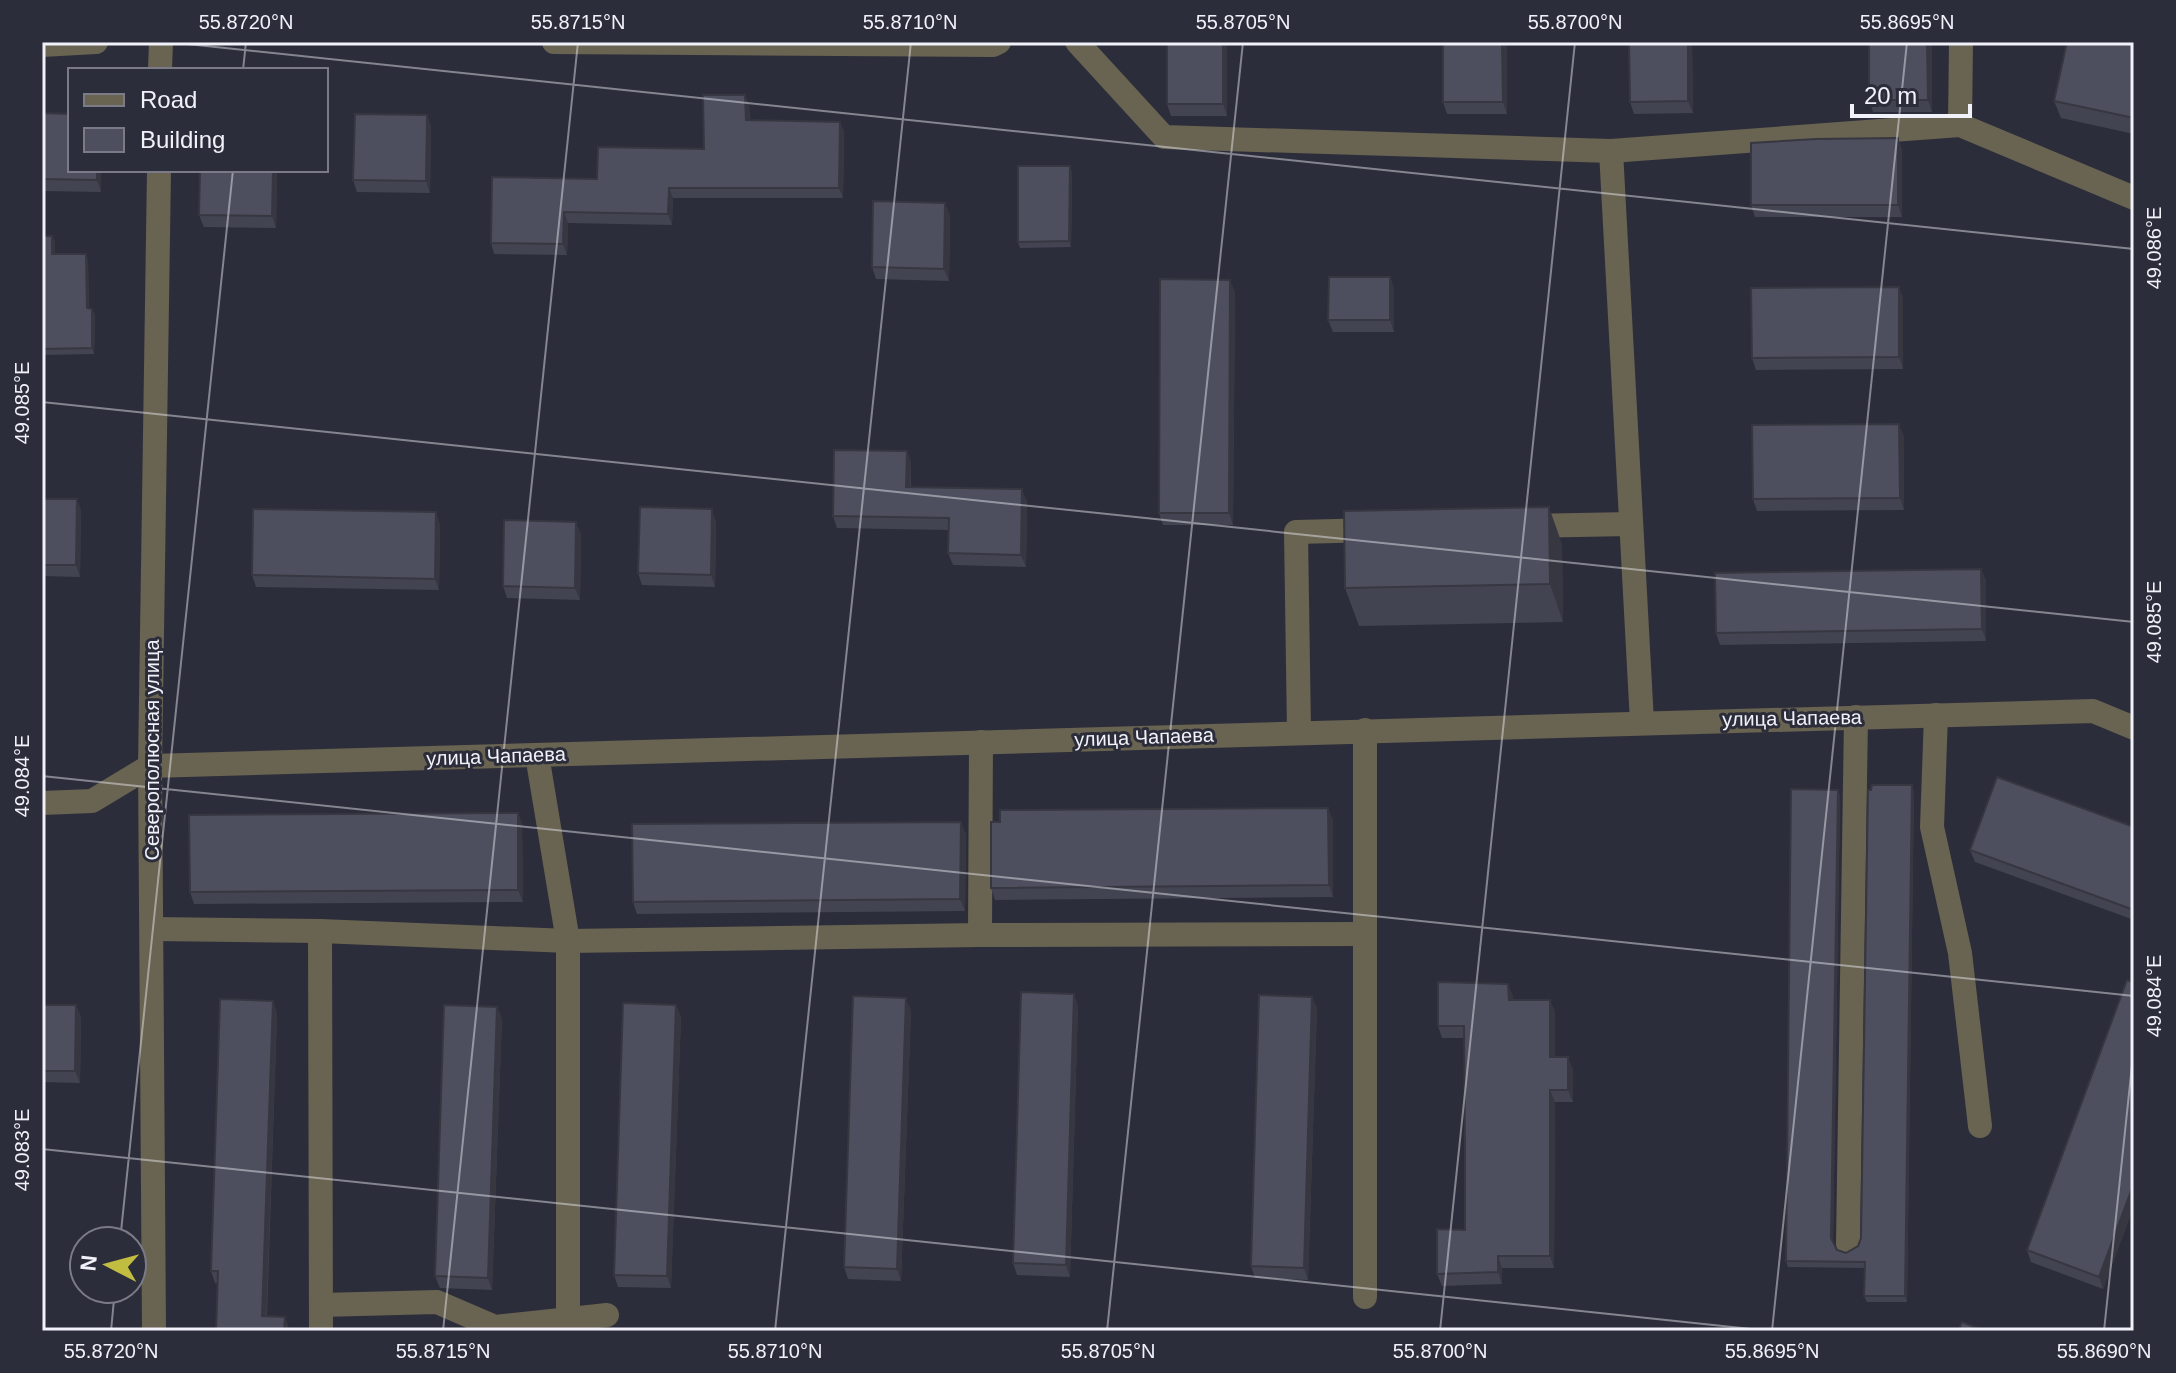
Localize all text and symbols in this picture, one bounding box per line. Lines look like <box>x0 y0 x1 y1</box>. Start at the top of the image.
text: 55.8720°N <box>199 11 293 33</box>
text: 55.8715°N <box>531 11 625 33</box>
text: 55.8710°N <box>863 11 957 33</box>
text: 55.8705°N <box>1196 11 1290 33</box>
text: 55.8700°N <box>1528 11 1622 33</box>
text: 55.8695°N <box>1860 11 1954 33</box>
legend <box>68 68 328 172</box>
scale bar <box>1852 68 1970 118</box>
text: 20 m <box>1864 82 1917 109</box>
text: Road <box>140 86 197 113</box>
text: Building <box>140 126 225 153</box>
text: 49.086°E <box>2143 207 2165 289</box>
text: 49.085°E <box>11 362 33 444</box>
text: 49.085°E <box>2143 581 2165 663</box>
street label: Северополюсная улица <box>141 639 163 861</box>
street label: улица Чапаева <box>1722 706 1863 730</box>
street label: улица Чапаева <box>1074 724 1215 750</box>
text: 49.084°E <box>11 735 33 817</box>
street label: улица Чапаева <box>426 743 567 769</box>
text: 49.084°E <box>2143 955 2165 1037</box>
text: 49.083°E <box>11 1109 33 1191</box>
north arrow <box>68 1225 148 1305</box>
text: N <box>75 1254 102 1272</box>
text: 55.8720°N <box>64 1340 158 1362</box>
text: 55.8715°N <box>396 1340 490 1362</box>
text: 55.8710°N <box>728 1340 822 1362</box>
text: 55.8705°N <box>1061 1340 1155 1362</box>
text: 55.8700°N <box>1393 1340 1487 1362</box>
text: 55.8695°N <box>1725 1340 1819 1362</box>
text: 55.8690°N <box>2057 1340 2151 1362</box>

